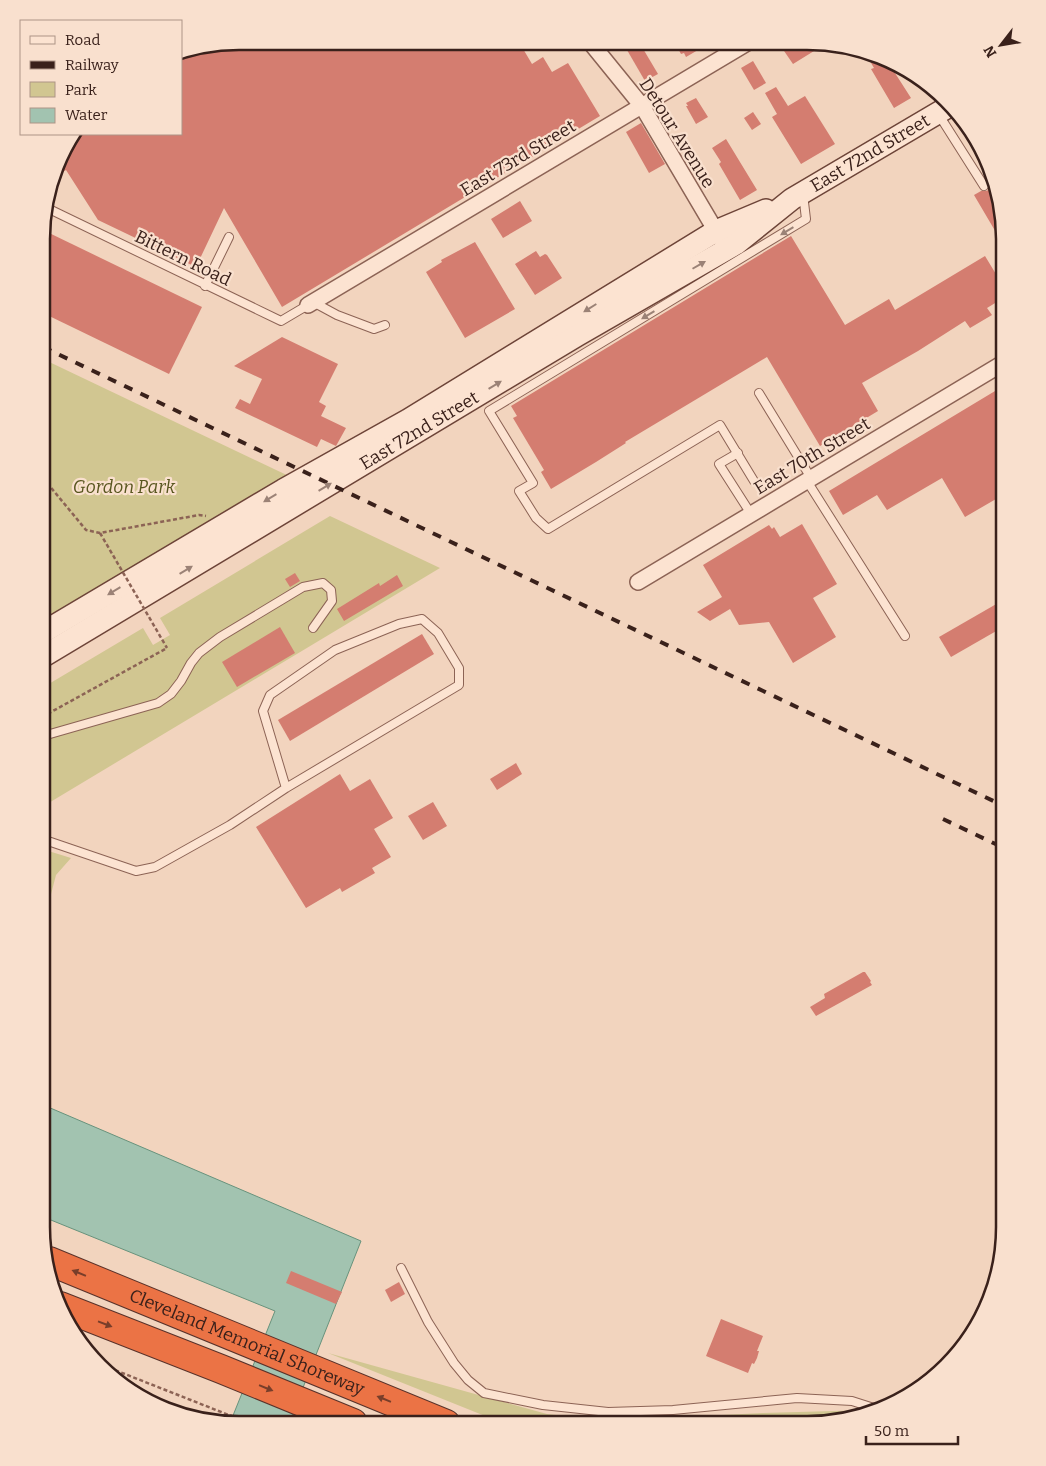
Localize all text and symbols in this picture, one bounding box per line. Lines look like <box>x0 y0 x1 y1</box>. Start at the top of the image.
legend <box>20 20 182 135</box>
north arrow <box>976 20 1026 70</box>
text: Road <box>65 31 100 49</box>
text: N <box>980 42 1000 60</box>
text: Railway <box>65 56 119 74</box>
street label: Detour Avenue <box>634 74 720 192</box>
text: Park <box>65 81 97 99</box>
text: Water <box>65 106 108 124</box>
street label: East 72nd Street <box>806 109 934 197</box>
street label: East 73rd Street <box>456 115 580 201</box>
street label: Bittern Road <box>131 225 235 291</box>
one-way arrow <box>781 226 794 235</box>
one-way arrow <box>692 261 705 270</box>
one-way arrow <box>583 304 597 313</box>
one-way arrow <box>642 310 655 319</box>
one-way arrow <box>488 381 501 390</box>
street label: East 72nd Street <box>356 386 483 475</box>
street label: East 70th Street <box>750 412 874 499</box>
park label: Gordon Park <box>73 476 175 498</box>
one-way arrow <box>319 483 332 492</box>
one-way arrow <box>263 494 276 503</box>
one-way arrow <box>179 566 192 575</box>
one-way arrow <box>106 587 121 595</box>
one-way arrow <box>71 1269 86 1277</box>
street label: Cleveland Memorial Shoreway <box>126 1284 368 1401</box>
one-way arrow <box>98 1320 113 1328</box>
one-way arrow <box>259 1384 273 1392</box>
one-way arrow <box>377 1394 391 1402</box>
scale bar <box>866 1414 958 1446</box>
text: 50 m <box>874 1422 910 1440</box>

